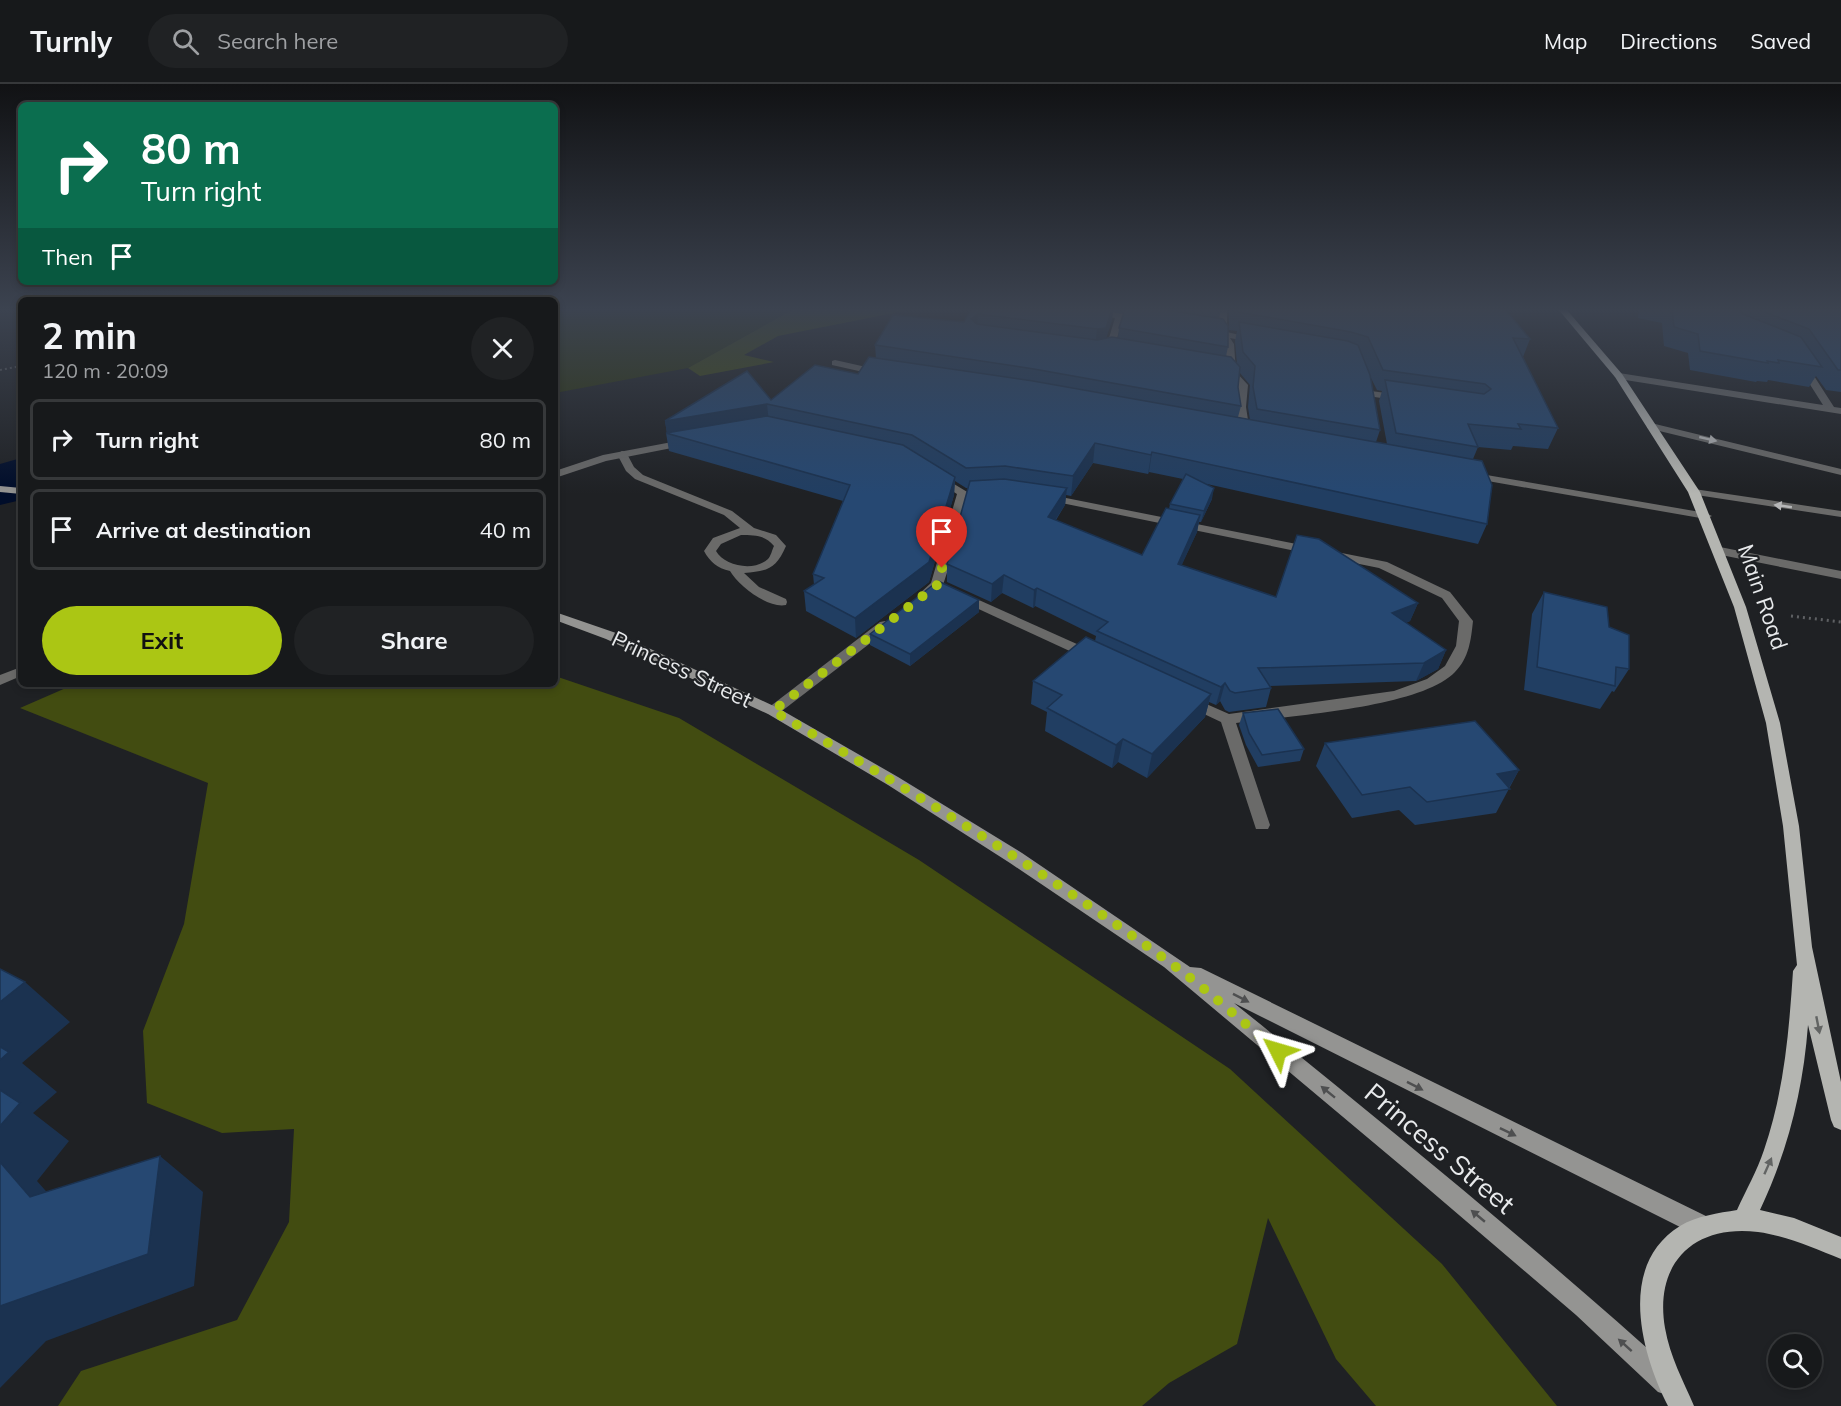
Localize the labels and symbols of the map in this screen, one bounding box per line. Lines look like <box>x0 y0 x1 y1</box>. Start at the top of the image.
one-way arrow <box>1699 435 1717 445</box>
one-way arrow <box>1773 501 1792 510</box>
pin <box>916 506 967 568</box>
street label: Main Road <box>1732 540 1794 654</box>
street label: Princess Street <box>608 624 757 714</box>
one-way arrow <box>1233 993 1250 1003</box>
one-way arrow <box>1814 1016 1823 1035</box>
position arrow <box>1246 1019 1310 1083</box>
street label: Princess Street <box>1358 1075 1522 1221</box>
one-way arrow <box>1407 1081 1424 1090</box>
one-way arrow <box>1320 1086 1336 1099</box>
one-way arrow <box>1499 1127 1516 1136</box>
one-way arrow <box>1763 1157 1773 1175</box>
one-way arrow <box>1471 1210 1486 1223</box>
one-way arrow <box>1618 1339 1633 1352</box>

